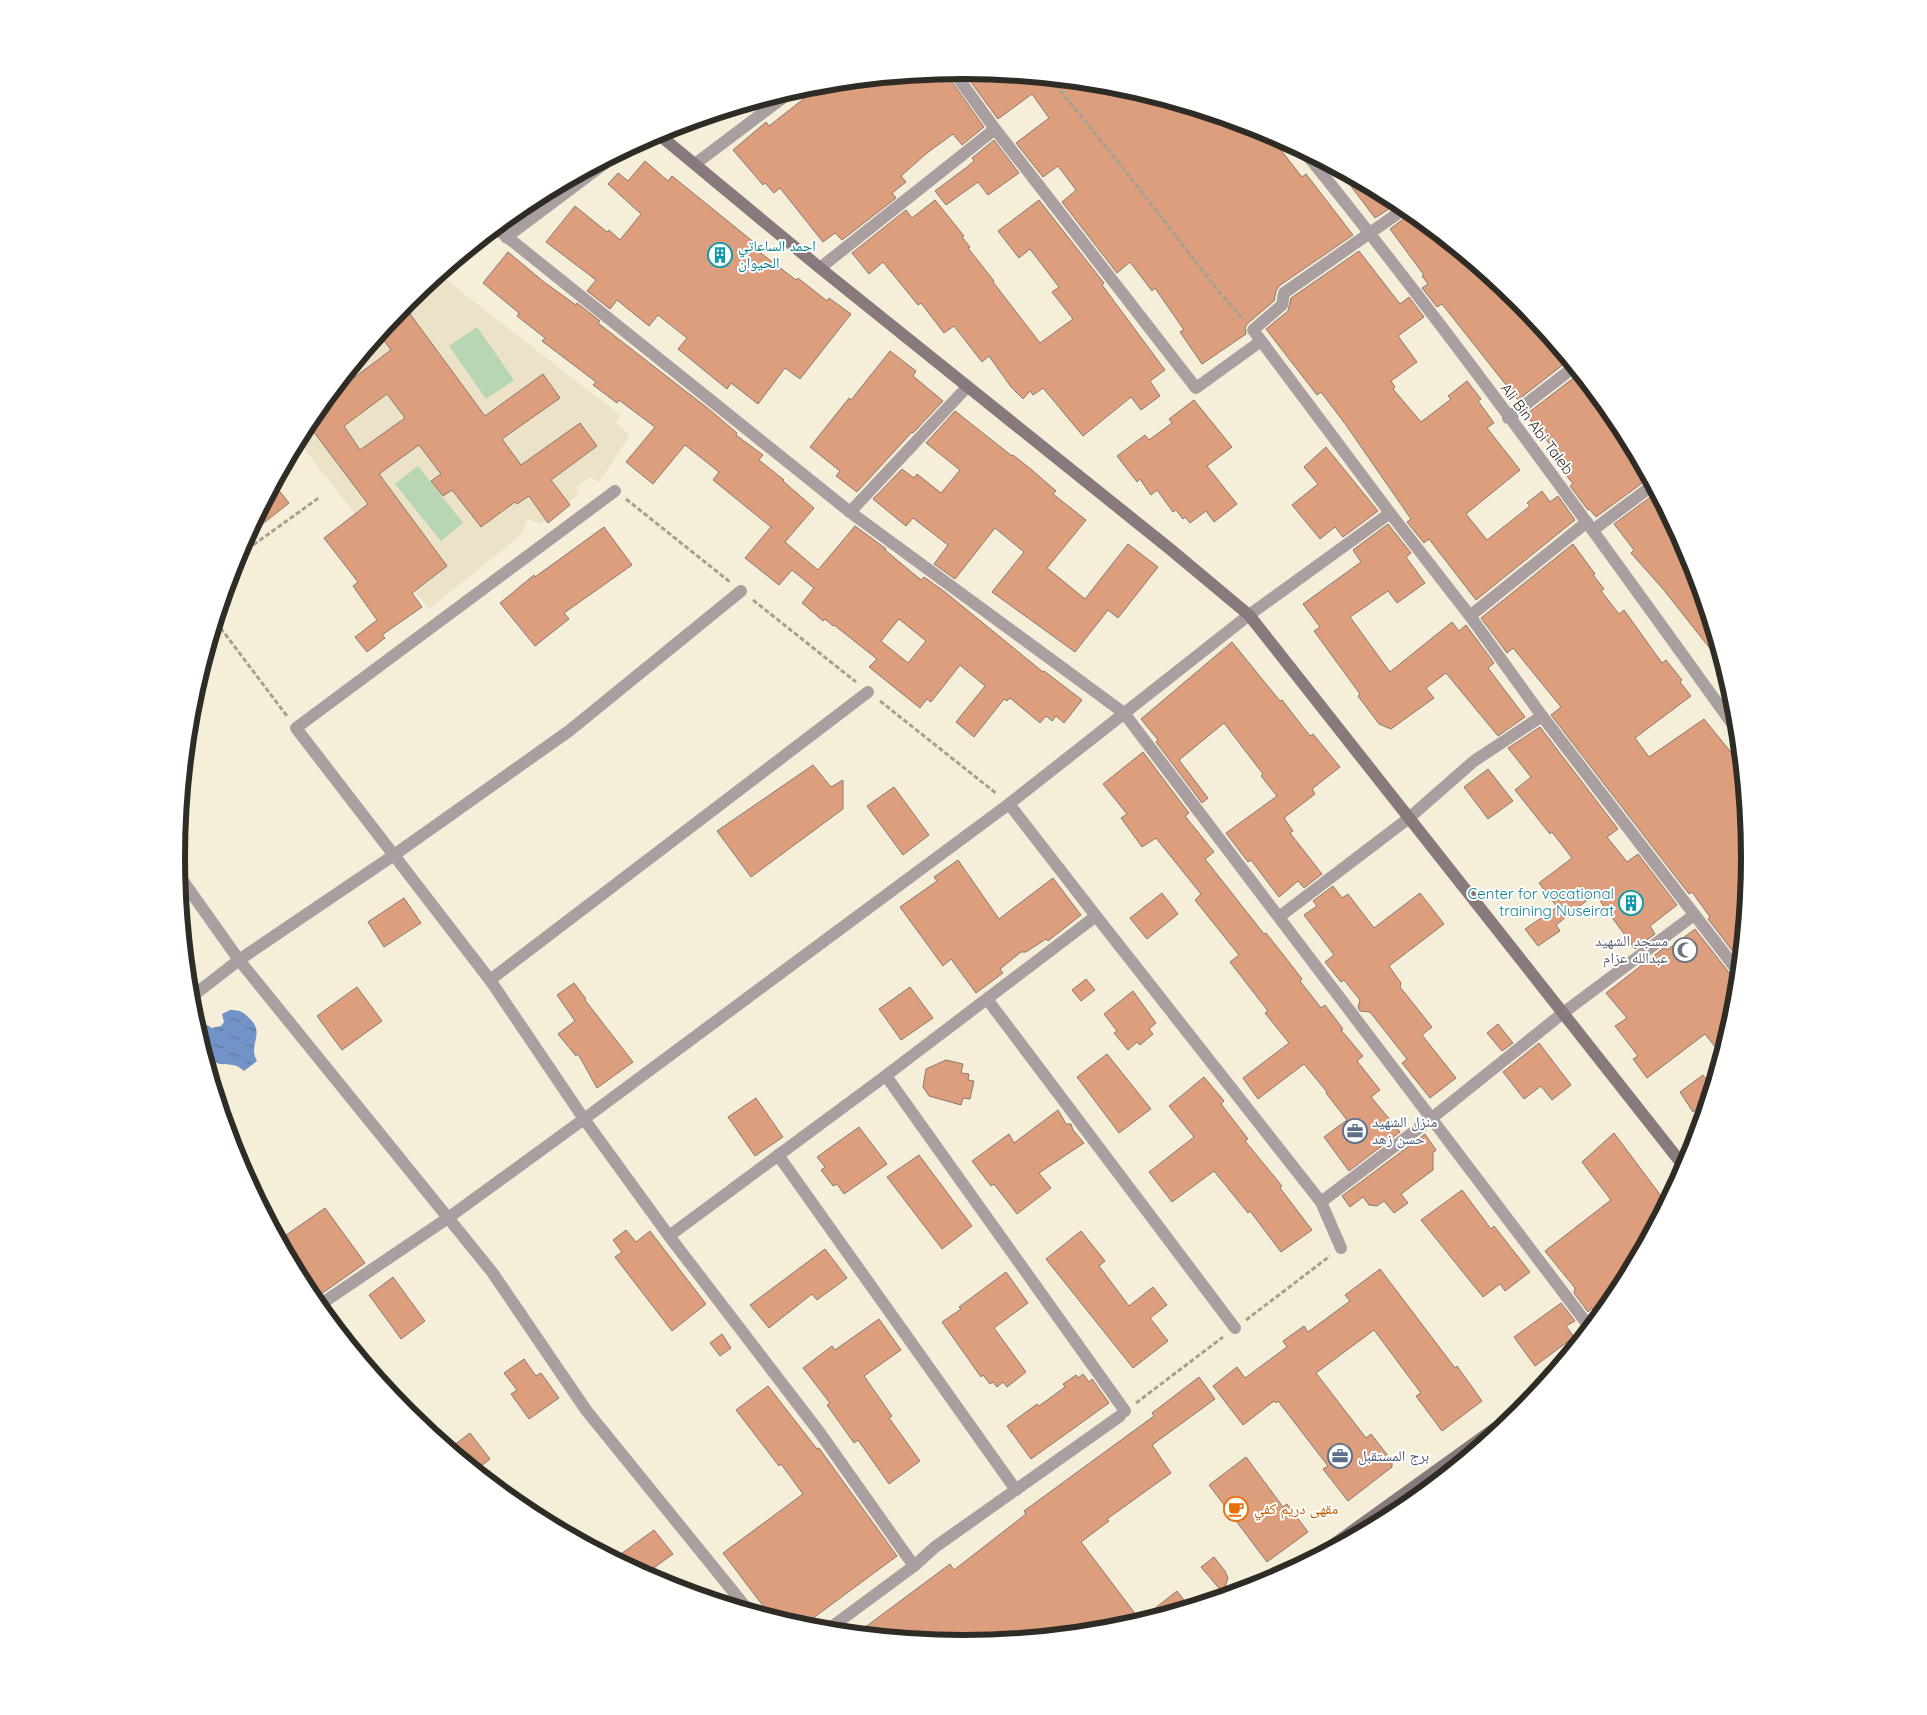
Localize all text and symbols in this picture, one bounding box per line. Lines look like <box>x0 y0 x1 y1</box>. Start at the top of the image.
place label: احمد الساعاتي الحيوان <box>738 236 816 273</box>
building icon: احمد الساعاتي الحيوان <box>707 242 733 268</box>
street label: Ali Bin Abi Taleb <box>1497 379 1578 478</box>
place label: Center for vocational training Nuseirat <box>1468 884 1614 920</box>
building icon: Center for vocational training Nuseirat <box>1618 890 1644 916</box>
place label: مسجد الشهيد عبدالله عزام <box>1595 931 1668 968</box>
mosque icon: مسجد الشهيد عبدالله عزام <box>1672 937 1698 963</box>
place label: منزل الشهيد حسن زهد <box>1372 1112 1437 1149</box>
office icon: منزل الشهيد حسن زهد <box>1342 1118 1368 1144</box>
office icon: برج المستقبل <box>1327 1443 1353 1469</box>
place label: برج المستقبل <box>1358 1446 1429 1466</box>
cafe icon: مقهى دريم كفي <box>1223 1496 1249 1522</box>
place label: مقهى دريم كفي <box>1254 1499 1338 1521</box>

